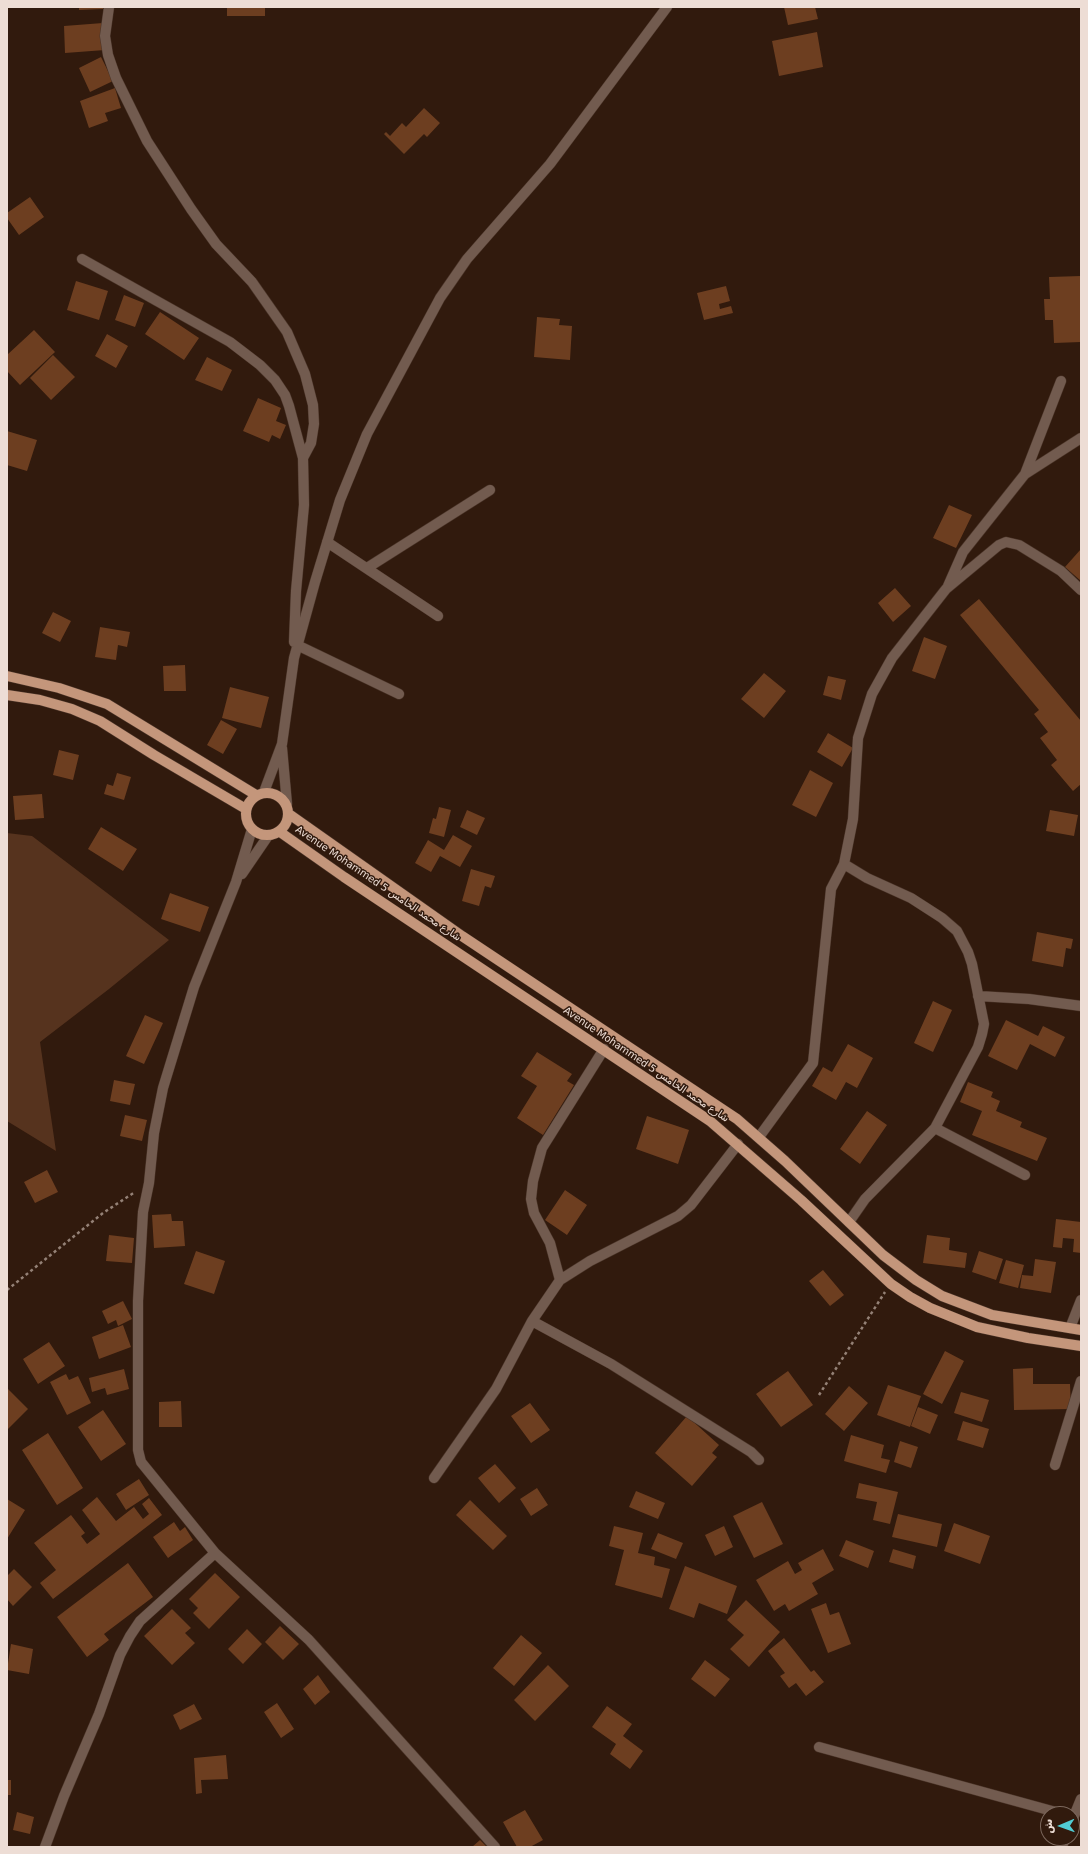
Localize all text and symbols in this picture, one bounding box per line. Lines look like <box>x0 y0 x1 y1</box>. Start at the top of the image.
street label: Avenue Mohammed 5 شارع محمد الخامس <box>293 824 463 944</box>
street label: Avenue Mohammed 5 شارع محمد الخامس <box>561 1005 731 1125</box>
north arrow <box>1040 1806 1080 1846</box>
text: ش <box>1042 1819 1055 1834</box>

